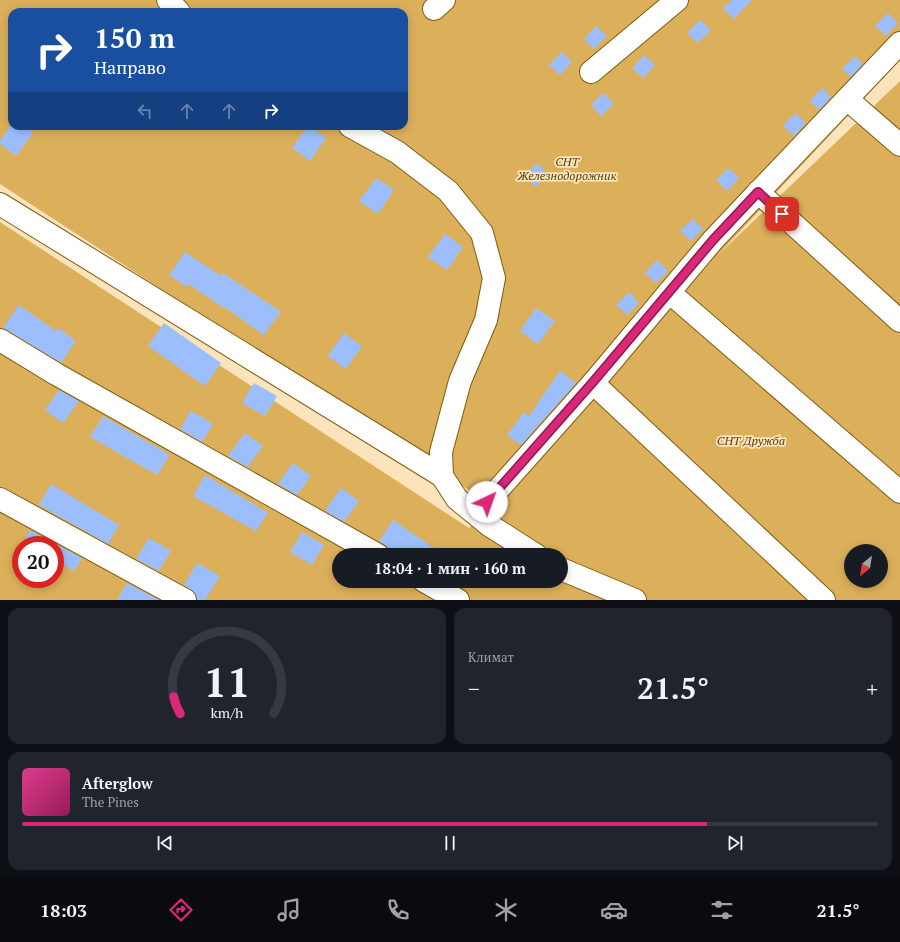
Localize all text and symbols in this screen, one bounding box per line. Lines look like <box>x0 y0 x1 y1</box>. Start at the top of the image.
text: 150 m <box>94 19 175 56</box>
icon: right <box>28 24 80 76</box>
text: Направо <box>94 55 166 79</box>
icon: left <box>134 100 156 122</box>
icon: ahead <box>176 100 198 122</box>
icon: ahead <box>218 100 240 122</box>
icon: right <box>260 100 282 122</box>
park label: СНТ Железнодорожник <box>516 154 617 183</box>
pin <box>765 197 799 231</box>
icon: arrive <box>771 203 793 225</box>
park label: СНТ Дружба <box>717 433 785 448</box>
position arrow <box>466 481 508 523</box>
speed limit sign: 20 <box>12 536 64 588</box>
north arrow <box>844 544 888 588</box>
map controls <box>844 544 888 588</box>
text: 18:04 · 1 мин · 160 m <box>374 558 526 578</box>
text: Климат <box>468 648 514 666</box>
text: 11 <box>203 654 251 709</box>
text: 21.5° <box>637 668 709 708</box>
text: − <box>468 674 480 703</box>
text: + <box>866 674 878 703</box>
text: km/h <box>211 703 244 722</box>
text: Afterglow <box>82 773 153 793</box>
text: The Pines <box>82 793 139 811</box>
icon: previous <box>154 832 176 854</box>
icon: pause <box>439 832 461 854</box>
icon: next <box>724 832 746 854</box>
icon: directions <box>167 896 195 924</box>
icon: music <box>275 896 303 924</box>
icon: phone <box>384 896 412 924</box>
icon: climate <box>492 896 520 924</box>
icon: car <box>600 896 628 924</box>
icon: filters <box>708 896 736 924</box>
text: 18:03 <box>40 898 87 922</box>
text: 21.5° <box>817 898 860 922</box>

